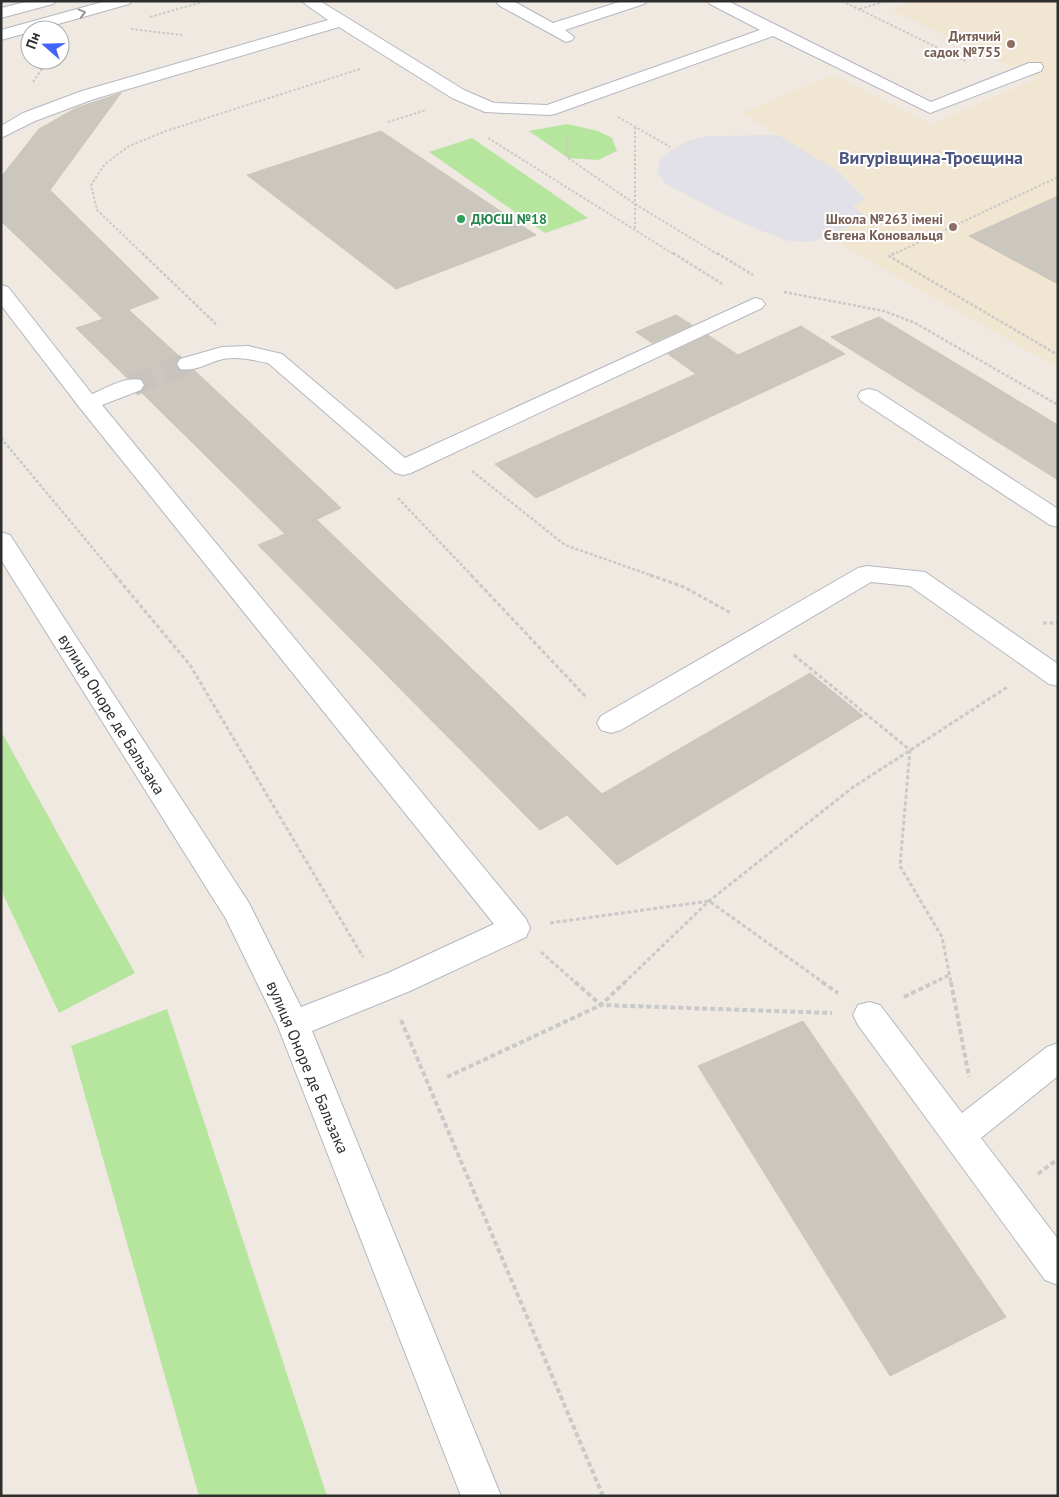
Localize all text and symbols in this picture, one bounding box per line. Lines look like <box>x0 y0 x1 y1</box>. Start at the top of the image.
one-way arrow <box>77 8 86 18</box>
north arrow <box>20 20 70 70</box>
place label: Дитячий садок №755 <box>924 27 1001 61</box>
text: Пн <box>22 30 44 51</box>
marker: Дитячий садок №755 <box>1005 38 1017 50</box>
district label: Вигурівщина-Троєщина <box>839 146 1023 169</box>
place label: ДЮСШ №18 <box>471 210 547 228</box>
place label: Школа №263 імені Євгена Коновальця <box>824 210 943 244</box>
marker: ДЮСШ №18 <box>455 213 467 225</box>
marker: Школа №263 імені Євгена Коновальця <box>947 221 959 233</box>
street label: вулиця Оноре де Бальзака <box>54 630 170 798</box>
street label: вулиця Оноре де Бальзака <box>263 978 353 1156</box>

